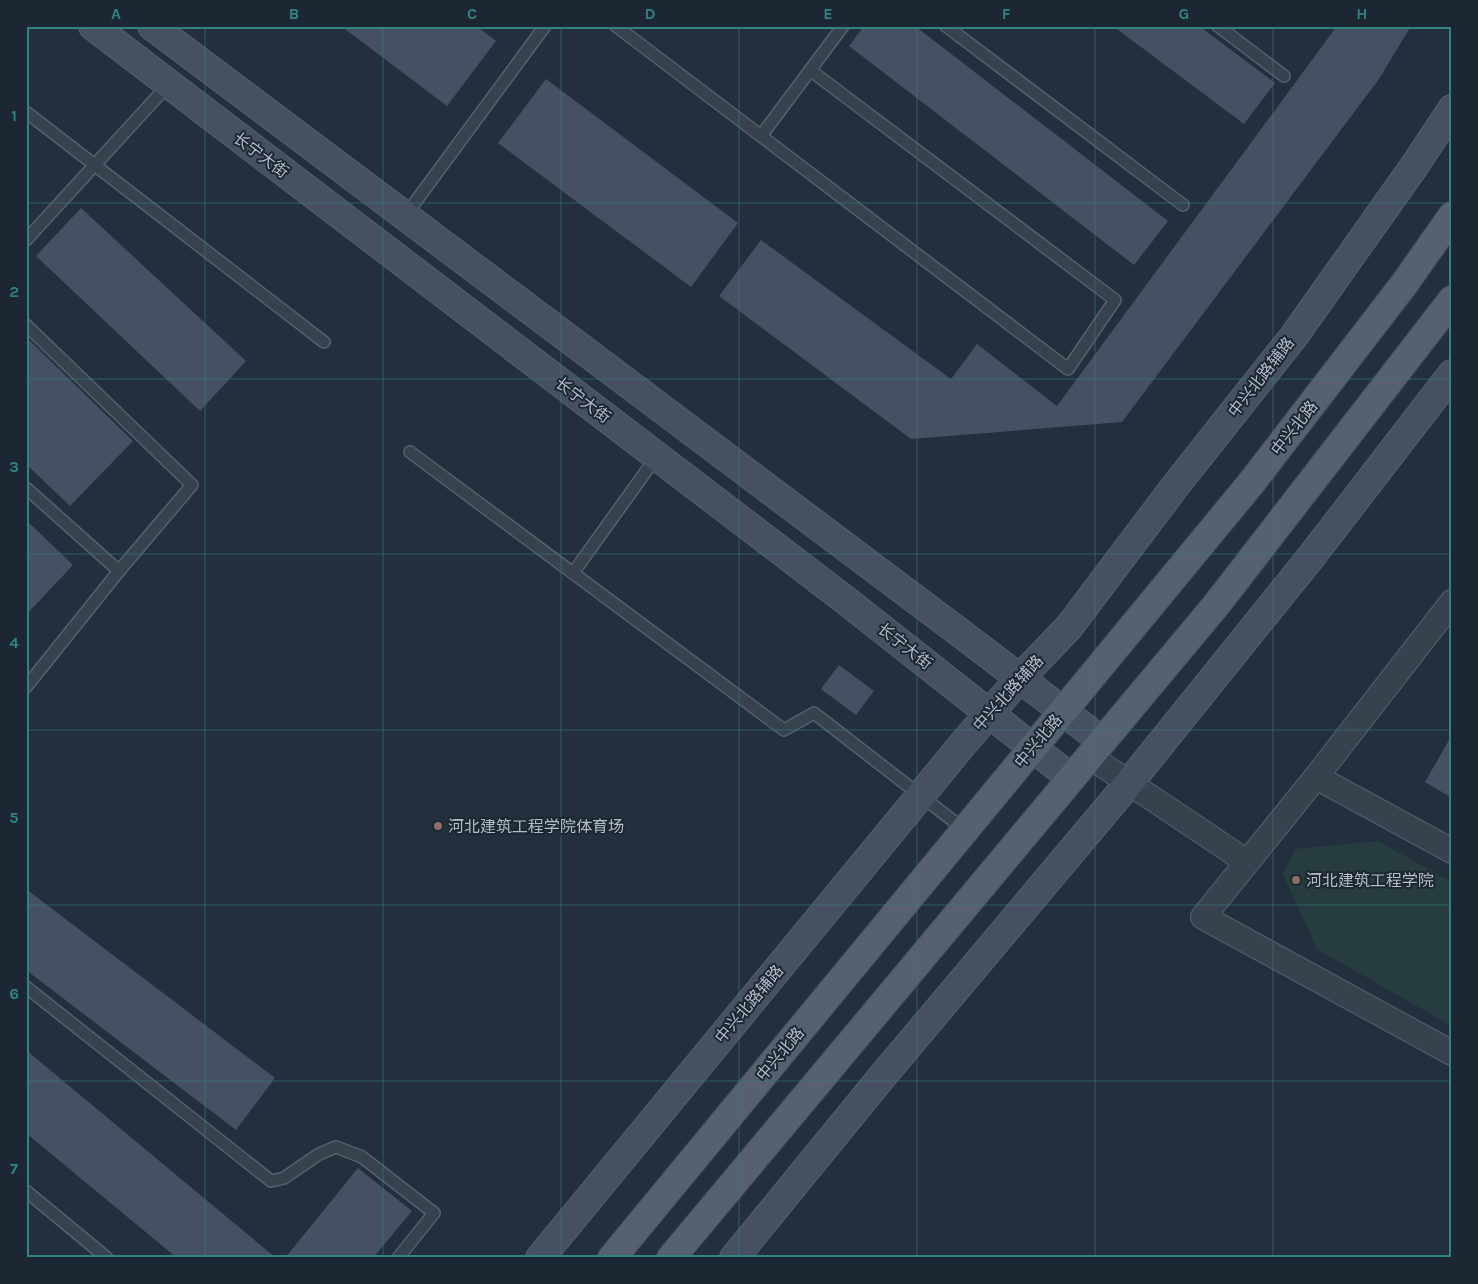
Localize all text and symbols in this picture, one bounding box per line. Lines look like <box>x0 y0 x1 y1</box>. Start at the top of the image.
text: A <box>111 4 121 23</box>
text: B <box>289 4 299 23</box>
text: C <box>467 4 477 23</box>
text: D <box>645 4 656 23</box>
text: E <box>823 4 833 23</box>
text: F <box>1002 4 1011 23</box>
text: G <box>1179 4 1189 23</box>
text: H <box>1356 4 1368 23</box>
text: 1 <box>11 106 17 125</box>
street label: 长宁大街 <box>230 128 292 182</box>
text: 2 <box>9 282 19 301</box>
street label: 中兴北路辅路 <box>1224 333 1298 421</box>
street label: 长宁大街 <box>552 373 614 427</box>
street label: 中兴北路 <box>1267 397 1321 459</box>
text: 3 <box>9 457 19 476</box>
street label: 长宁大街 <box>874 619 936 673</box>
text: 4 <box>9 633 19 652</box>
street label: 中兴北路辅路 <box>969 651 1047 735</box>
street label: 中兴北路 <box>1010 710 1066 772</box>
text: 5 <box>9 808 19 827</box>
place label: 河北建筑工程学院体育场 <box>448 817 624 836</box>
marker: 河北建筑工程学院体育场 <box>432 820 444 832</box>
place label: 河北建筑工程学院 <box>1306 871 1434 890</box>
marker: 河北建筑工程学院 <box>1290 874 1302 886</box>
street label: 中兴北路辅路 <box>711 961 787 1047</box>
text: 6 <box>9 984 19 1003</box>
street label: 中兴北路 <box>752 1023 808 1085</box>
text: 7 <box>10 1159 18 1178</box>

